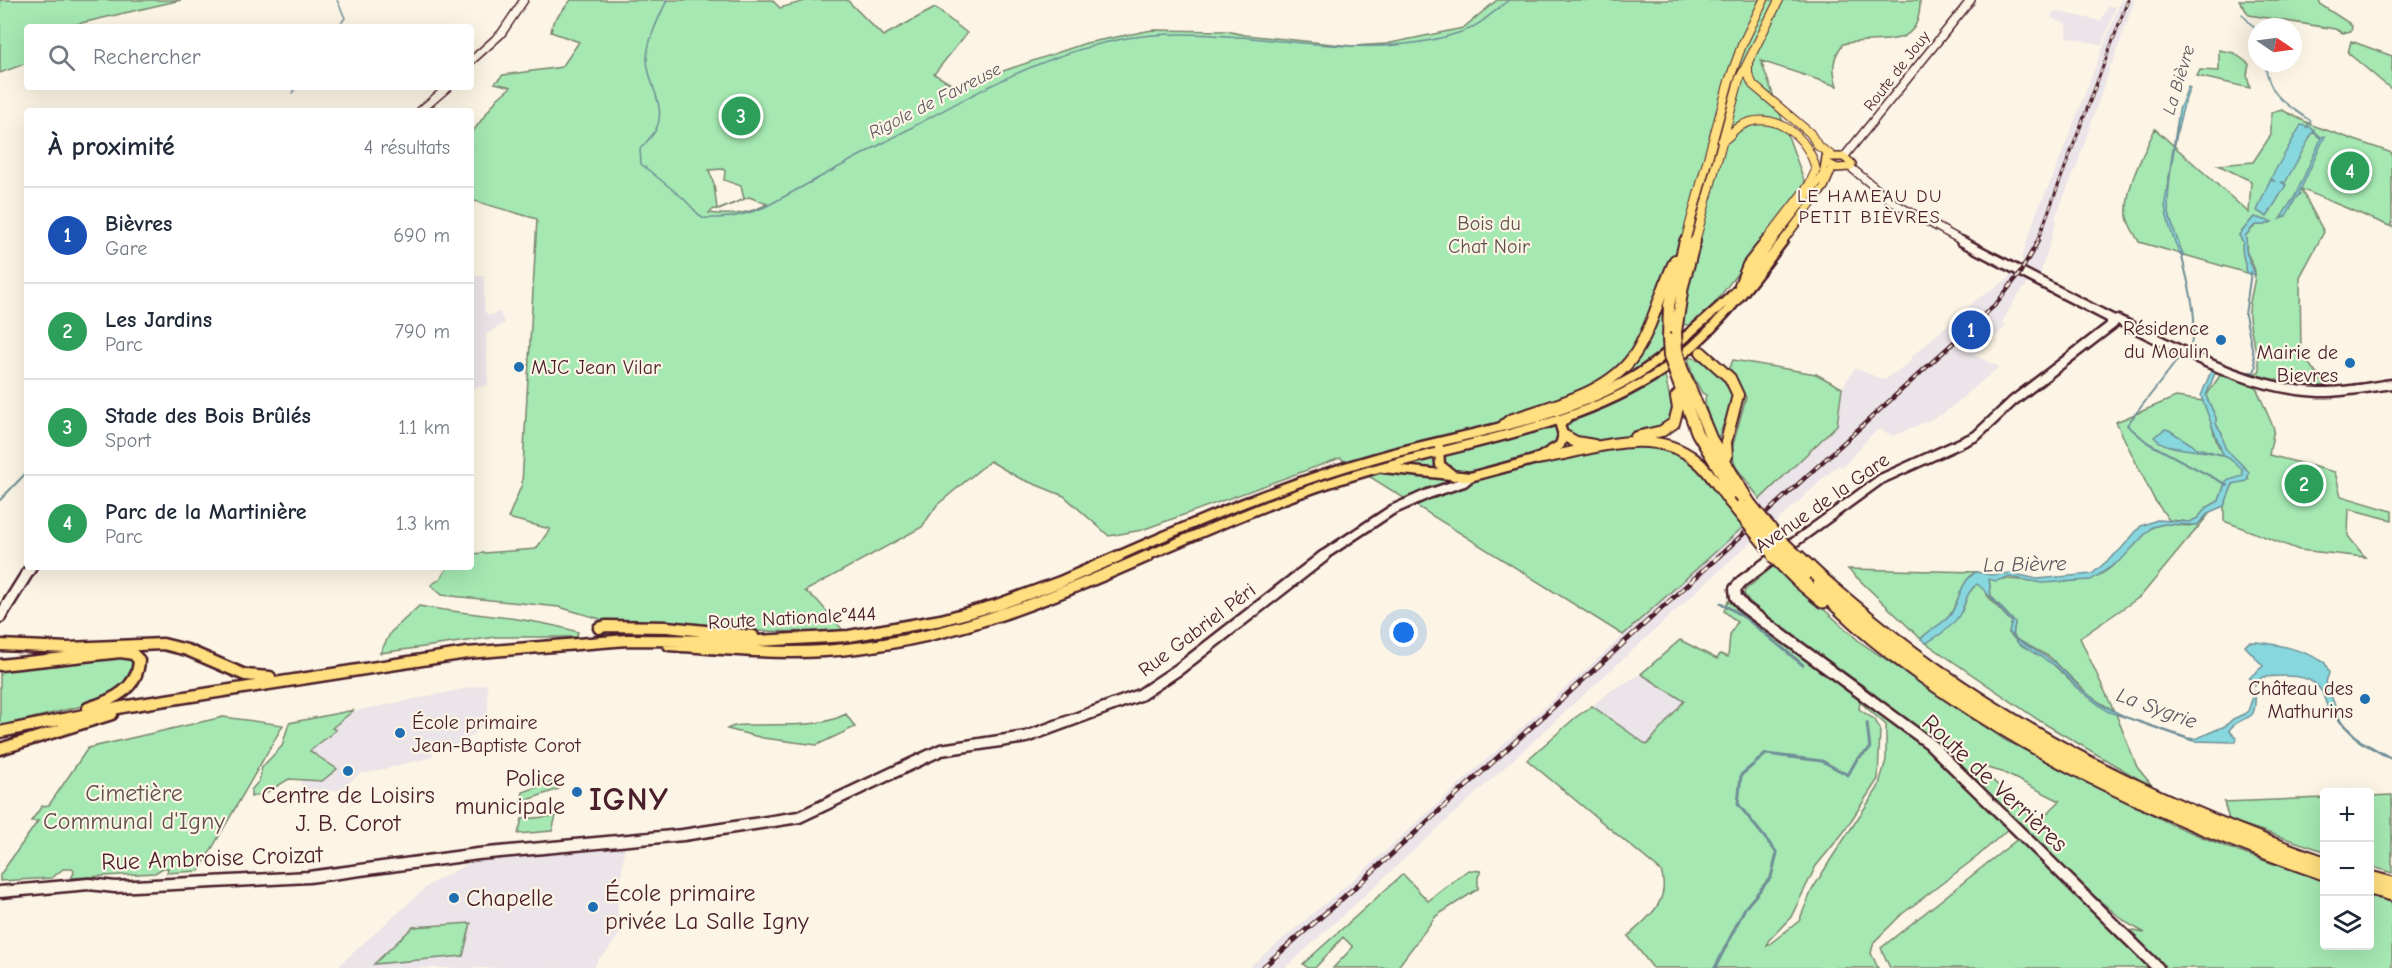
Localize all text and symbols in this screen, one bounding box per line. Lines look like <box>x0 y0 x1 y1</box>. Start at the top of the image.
north arrow <box>2248 18 2302 72</box>
search box <box>24 24 474 90</box>
street label: Route de Jouy <box>1860 27 1934 115</box>
icon: search <box>45 41 78 74</box>
water label: La Bièvre <box>2158 43 2200 117</box>
text: Rechercher <box>93 44 201 70</box>
water label: Rigole de Favreuse <box>865 58 1005 144</box>
pin: 3 <box>722 94 760 138</box>
text: À proximité <box>48 132 175 162</box>
text: 4 résultats <box>364 136 450 159</box>
pin: 4 <box>2330 148 2370 194</box>
district label: LE HAMEAU DU PETIT BIÈVRES <box>1797 186 1943 228</box>
text: Bièvres <box>105 211 172 237</box>
park label: Bois du Chat Noir <box>1448 212 1530 258</box>
text: 1 <box>64 224 71 247</box>
text: 690 m <box>393 224 450 247</box>
text: Gare <box>105 237 147 260</box>
text: Les Jardins <box>105 307 212 333</box>
pin: 1 <box>1952 308 1990 352</box>
place label: Résidence du Moulin <box>2123 317 2209 363</box>
text: 2 <box>63 320 72 343</box>
text: 790 m <box>395 320 450 343</box>
text: Parc <box>105 333 143 356</box>
marker: Résidence du Moulin <box>2214 333 2228 347</box>
place label: Mairie de Bievres <box>2257 341 2338 387</box>
place label: MJC Jean Vilar <box>531 356 661 379</box>
marker: Mairie de Bievres <box>2343 356 2357 370</box>
marker: MJC Jean Vilar <box>512 360 526 374</box>
text: Stade des Bois Brûlés <box>105 403 311 429</box>
text: 3 <box>63 416 72 439</box>
text: 1.1 km <box>398 416 450 439</box>
text: Sport <box>105 429 151 452</box>
street label: Avenue de la Gare <box>1750 448 1894 558</box>
pin: 2 <box>2284 462 2324 506</box>
text: Parc de la Martinière <box>105 499 306 525</box>
text: 4 <box>63 512 72 535</box>
text: 1.3 km <box>396 512 450 535</box>
text: Parc <box>105 525 143 548</box>
water label: La Bièvre <box>1983 551 2067 577</box>
street label: Rue Gabriel Péri <box>1134 579 1260 681</box>
street label: Route Nationale°444 <box>707 602 877 634</box>
your location <box>1389 618 1418 647</box>
place label: Château des Mathurins <box>2248 677 2353 723</box>
water label: La Sygrie <box>2114 682 2201 734</box>
marker: Château des Mathurins <box>2358 692 2372 706</box>
street label: Route de Verrières <box>1916 708 2074 858</box>
place label: École primaire Jean-Baptiste Corot <box>412 711 582 757</box>
marker: École primaire Jean-Baptiste Corot <box>393 726 407 740</box>
marker: Centre de Loisirs J. B. Corot <box>341 764 355 778</box>
place label: Police municipale <box>455 764 565 820</box>
park label: Cimetière Communal d'Igny <box>43 779 225 835</box>
place label: Centre de Loisirs J. B. Corot <box>261 781 435 837</box>
district label: IGNY <box>589 781 669 818</box>
marker: Police municipale <box>570 785 584 799</box>
map controls <box>2320 788 2374 950</box>
button: + <box>2320 788 2374 842</box>
street label: Rue Ambroise Croizat <box>101 840 324 876</box>
button: − <box>2320 842 2374 896</box>
place label: École primaire privée La Salle Igny <box>605 879 809 935</box>
place label: Chapelle <box>466 884 553 912</box>
marker: Chapelle <box>447 891 461 905</box>
button: layers <box>2320 896 2374 950</box>
marker: École primaire privée La Salle Igny <box>586 900 600 914</box>

